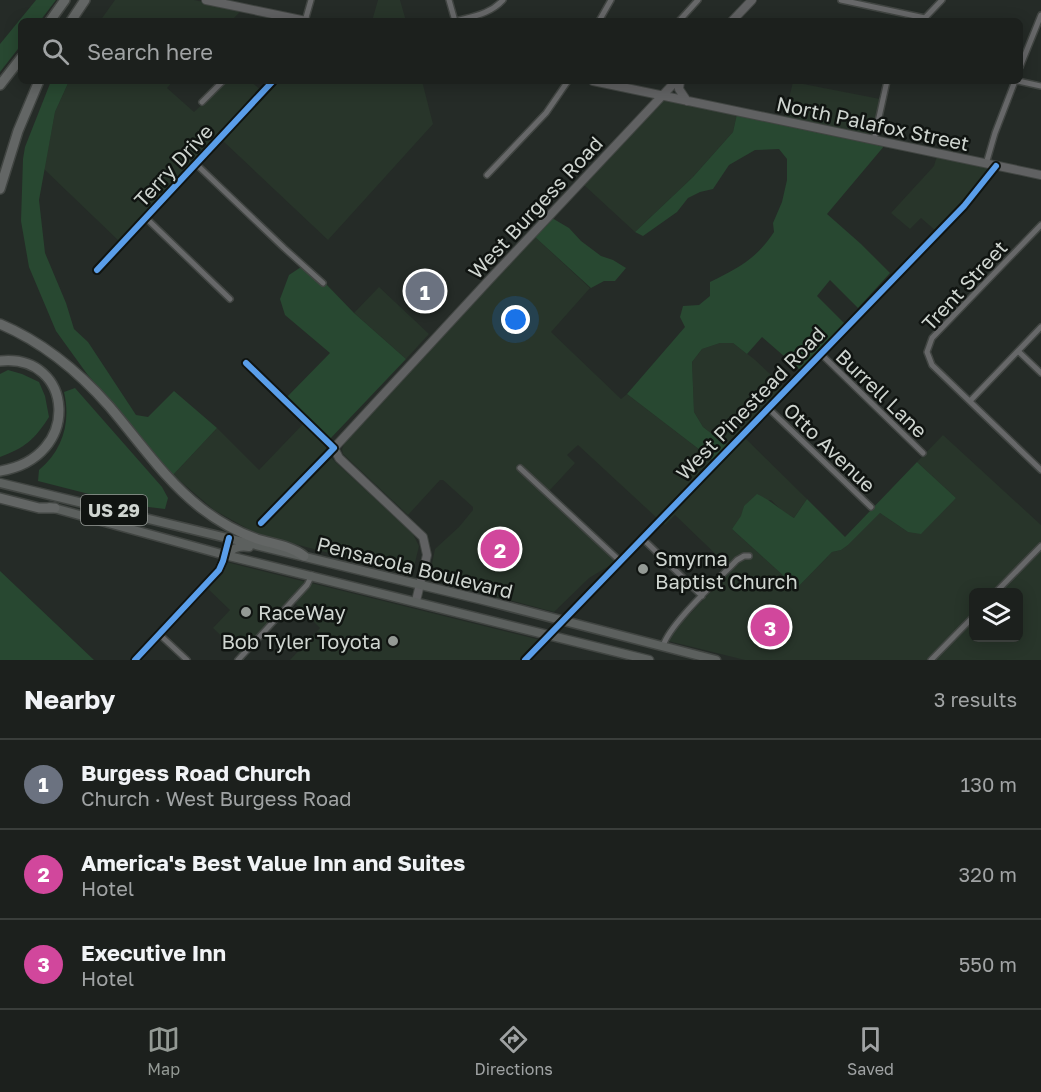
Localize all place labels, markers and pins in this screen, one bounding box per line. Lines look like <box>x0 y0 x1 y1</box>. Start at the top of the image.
pin: 1 <box>406 268 444 314</box>
pin: 2 <box>480 526 520 572</box>
place label: Smyrna Baptist Church <box>655 546 798 593</box>
marker: Smyrna Baptist Church <box>636 562 650 576</box>
place label: RaceWay <box>258 600 346 624</box>
pin: 3 <box>750 604 790 650</box>
marker: RaceWay <box>239 605 253 619</box>
place label: Bob Tyler Toyota <box>221 629 381 653</box>
marker: Bob Tyler Toyota <box>386 634 400 648</box>

